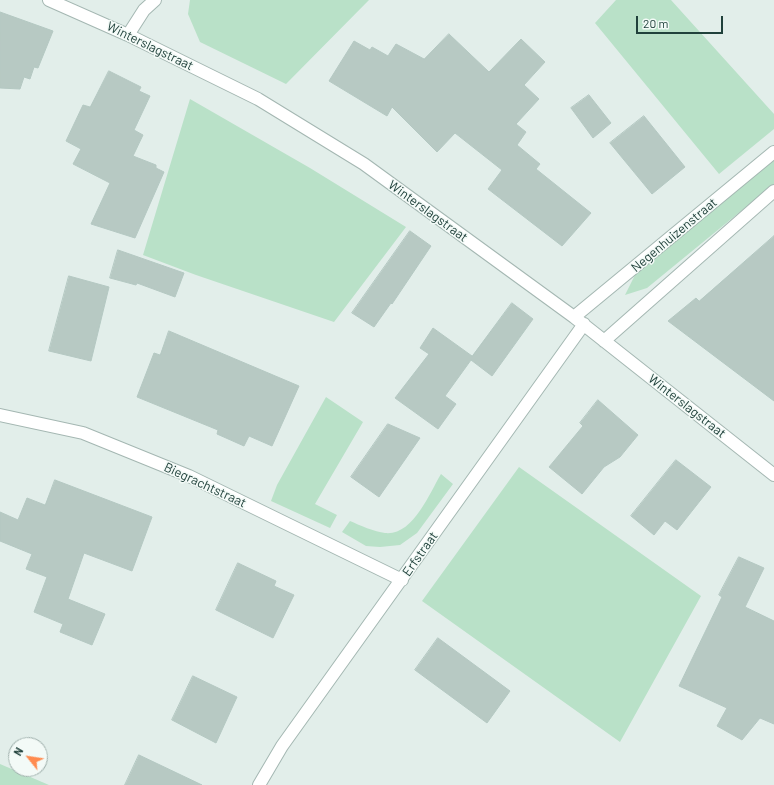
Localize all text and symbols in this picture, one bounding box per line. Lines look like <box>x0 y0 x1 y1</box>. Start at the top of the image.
scale bar <box>638 8 725 34</box>
text: 20 m <box>643 16 669 30</box>
street label: Winterslagstraat <box>104 18 196 74</box>
street label: Winterslagstraat <box>385 177 471 245</box>
street label: Negenhuizenstraat <box>628 195 720 275</box>
street label: Winterslagstraat <box>645 371 729 441</box>
street label: Biegrachtstraat <box>161 459 249 511</box>
street label: Erfstraat <box>399 529 441 579</box>
north arrow <box>8 737 48 777</box>
text: N <box>11 745 25 758</box>

